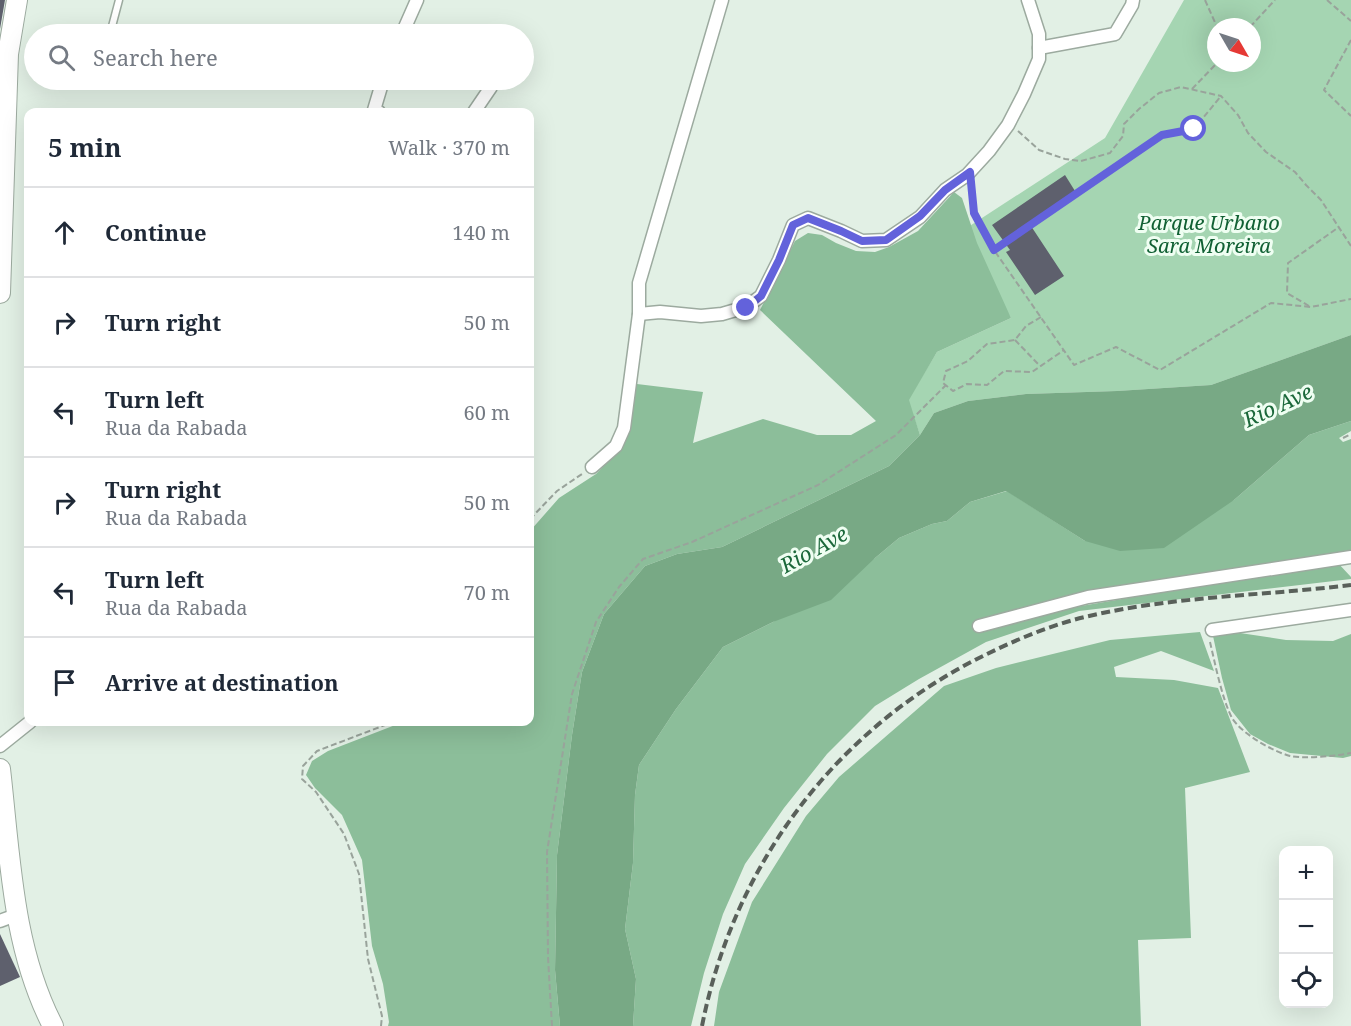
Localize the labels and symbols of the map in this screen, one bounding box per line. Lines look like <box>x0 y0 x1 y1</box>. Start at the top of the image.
north arrow <box>1207 18 1261 72</box>
route start <box>1180 115 1206 141</box>
park label: Parque Urbano Sara Moreira <box>1137 209 1280 259</box>
route end <box>732 294 758 320</box>
water label: Rio Ave <box>1238 377 1317 434</box>
water label: Rio Ave <box>774 519 852 580</box>

